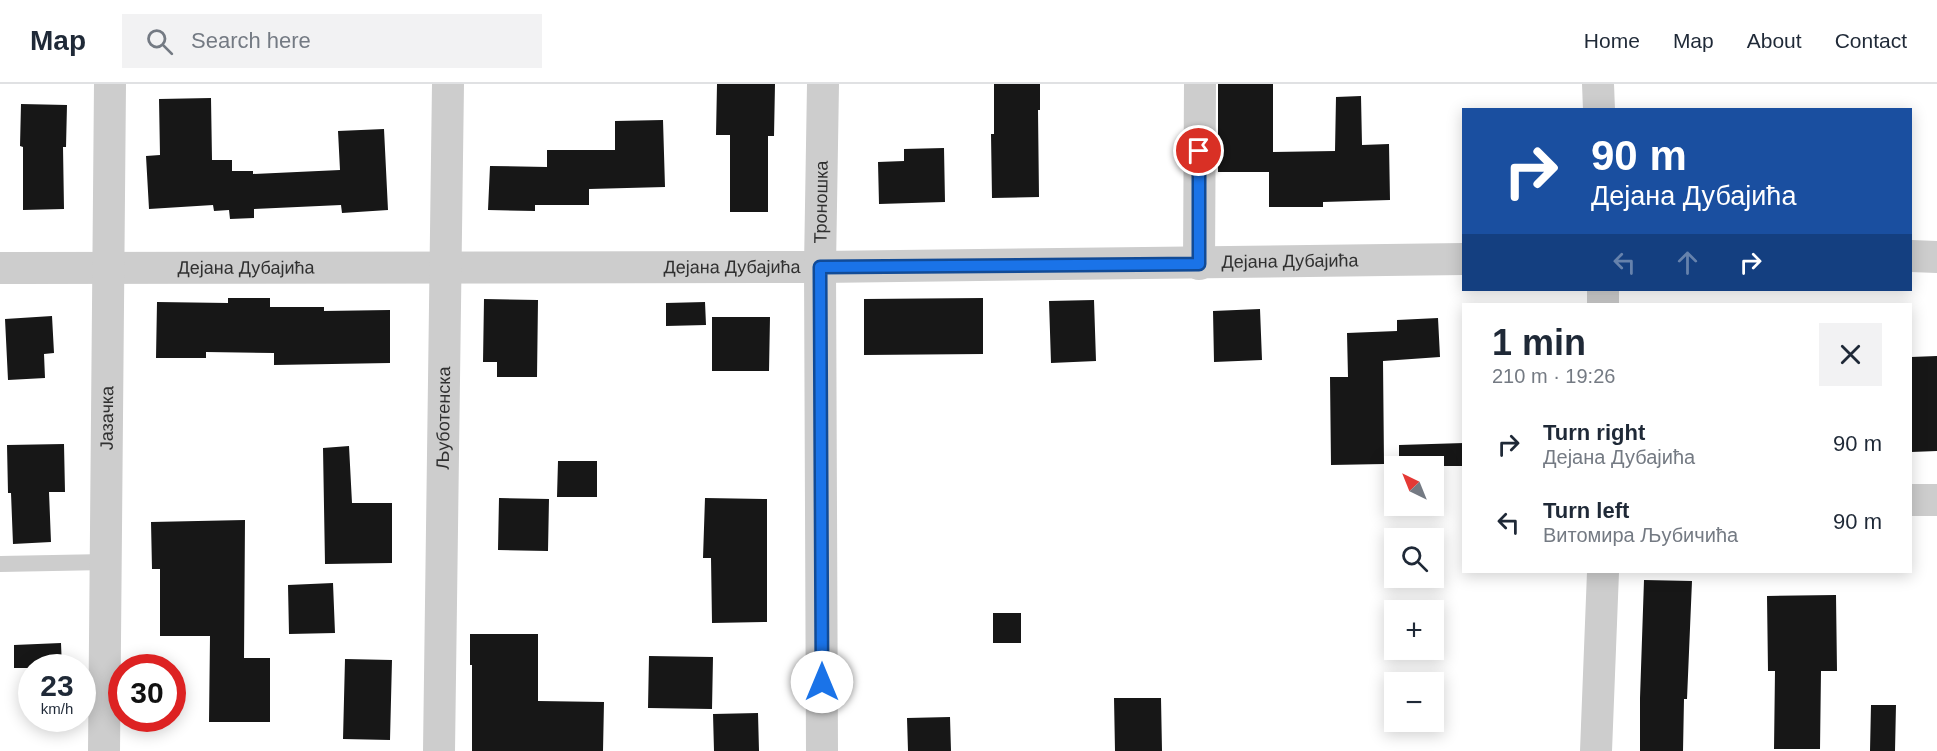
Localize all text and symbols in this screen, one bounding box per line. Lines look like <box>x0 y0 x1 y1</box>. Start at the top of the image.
search box <box>122 14 542 68</box>
text: Map <box>30 25 86 56</box>
icon: search <box>143 25 176 58</box>
text: Search here <box>191 28 311 53</box>
text: Home <box>1584 29 1640 52</box>
text: Map <box>1673 29 1714 52</box>
text: About <box>1747 29 1802 52</box>
text: Contact <box>1835 29 1907 52</box>
pin <box>1173 125 1224 176</box>
icon: right <box>1492 132 1570 210</box>
text: 90 m <box>1591 132 1687 179</box>
icon: arrive <box>1182 134 1215 167</box>
street label: Троношка <box>810 160 832 244</box>
text: Дејана Дубајића <box>1591 181 1796 211</box>
icon: left <box>1608 246 1641 279</box>
icon: ahead <box>1671 246 1704 279</box>
icon: right <box>1734 246 1767 279</box>
street label: Дејана Дубајића <box>1221 250 1360 272</box>
street label: Дејана Дубајића <box>663 257 802 277</box>
street label: Дејана Дубајића <box>177 258 316 278</box>
text: 1 min <box>1492 322 1586 363</box>
button: close <box>1819 323 1882 386</box>
street label: Љуботенска <box>433 365 454 470</box>
text: 210 m · 19:26 <box>1492 365 1615 387</box>
street label: Јазачка <box>97 385 117 450</box>
text: Turn right <box>1543 420 1645 445</box>
icon: right <box>1492 428 1525 461</box>
text: 90 m <box>1833 431 1882 456</box>
text: Дејана Дубајића <box>1543 446 1695 468</box>
north arrow <box>1384 456 1444 516</box>
map controls <box>1384 456 1444 732</box>
text: Turn left <box>1543 498 1629 523</box>
icon: left <box>1492 506 1525 539</box>
text: 90 m <box>1833 509 1882 534</box>
text: Витомира Љубичића <box>1543 524 1738 546</box>
button: search <box>1384 528 1444 588</box>
button: + <box>1384 600 1444 660</box>
position arrow <box>790 650 854 714</box>
speed limit sign: 30 <box>108 654 186 732</box>
text: 23 <box>40 669 74 702</box>
button: − <box>1384 672 1444 732</box>
text: km/h <box>41 700 73 717</box>

